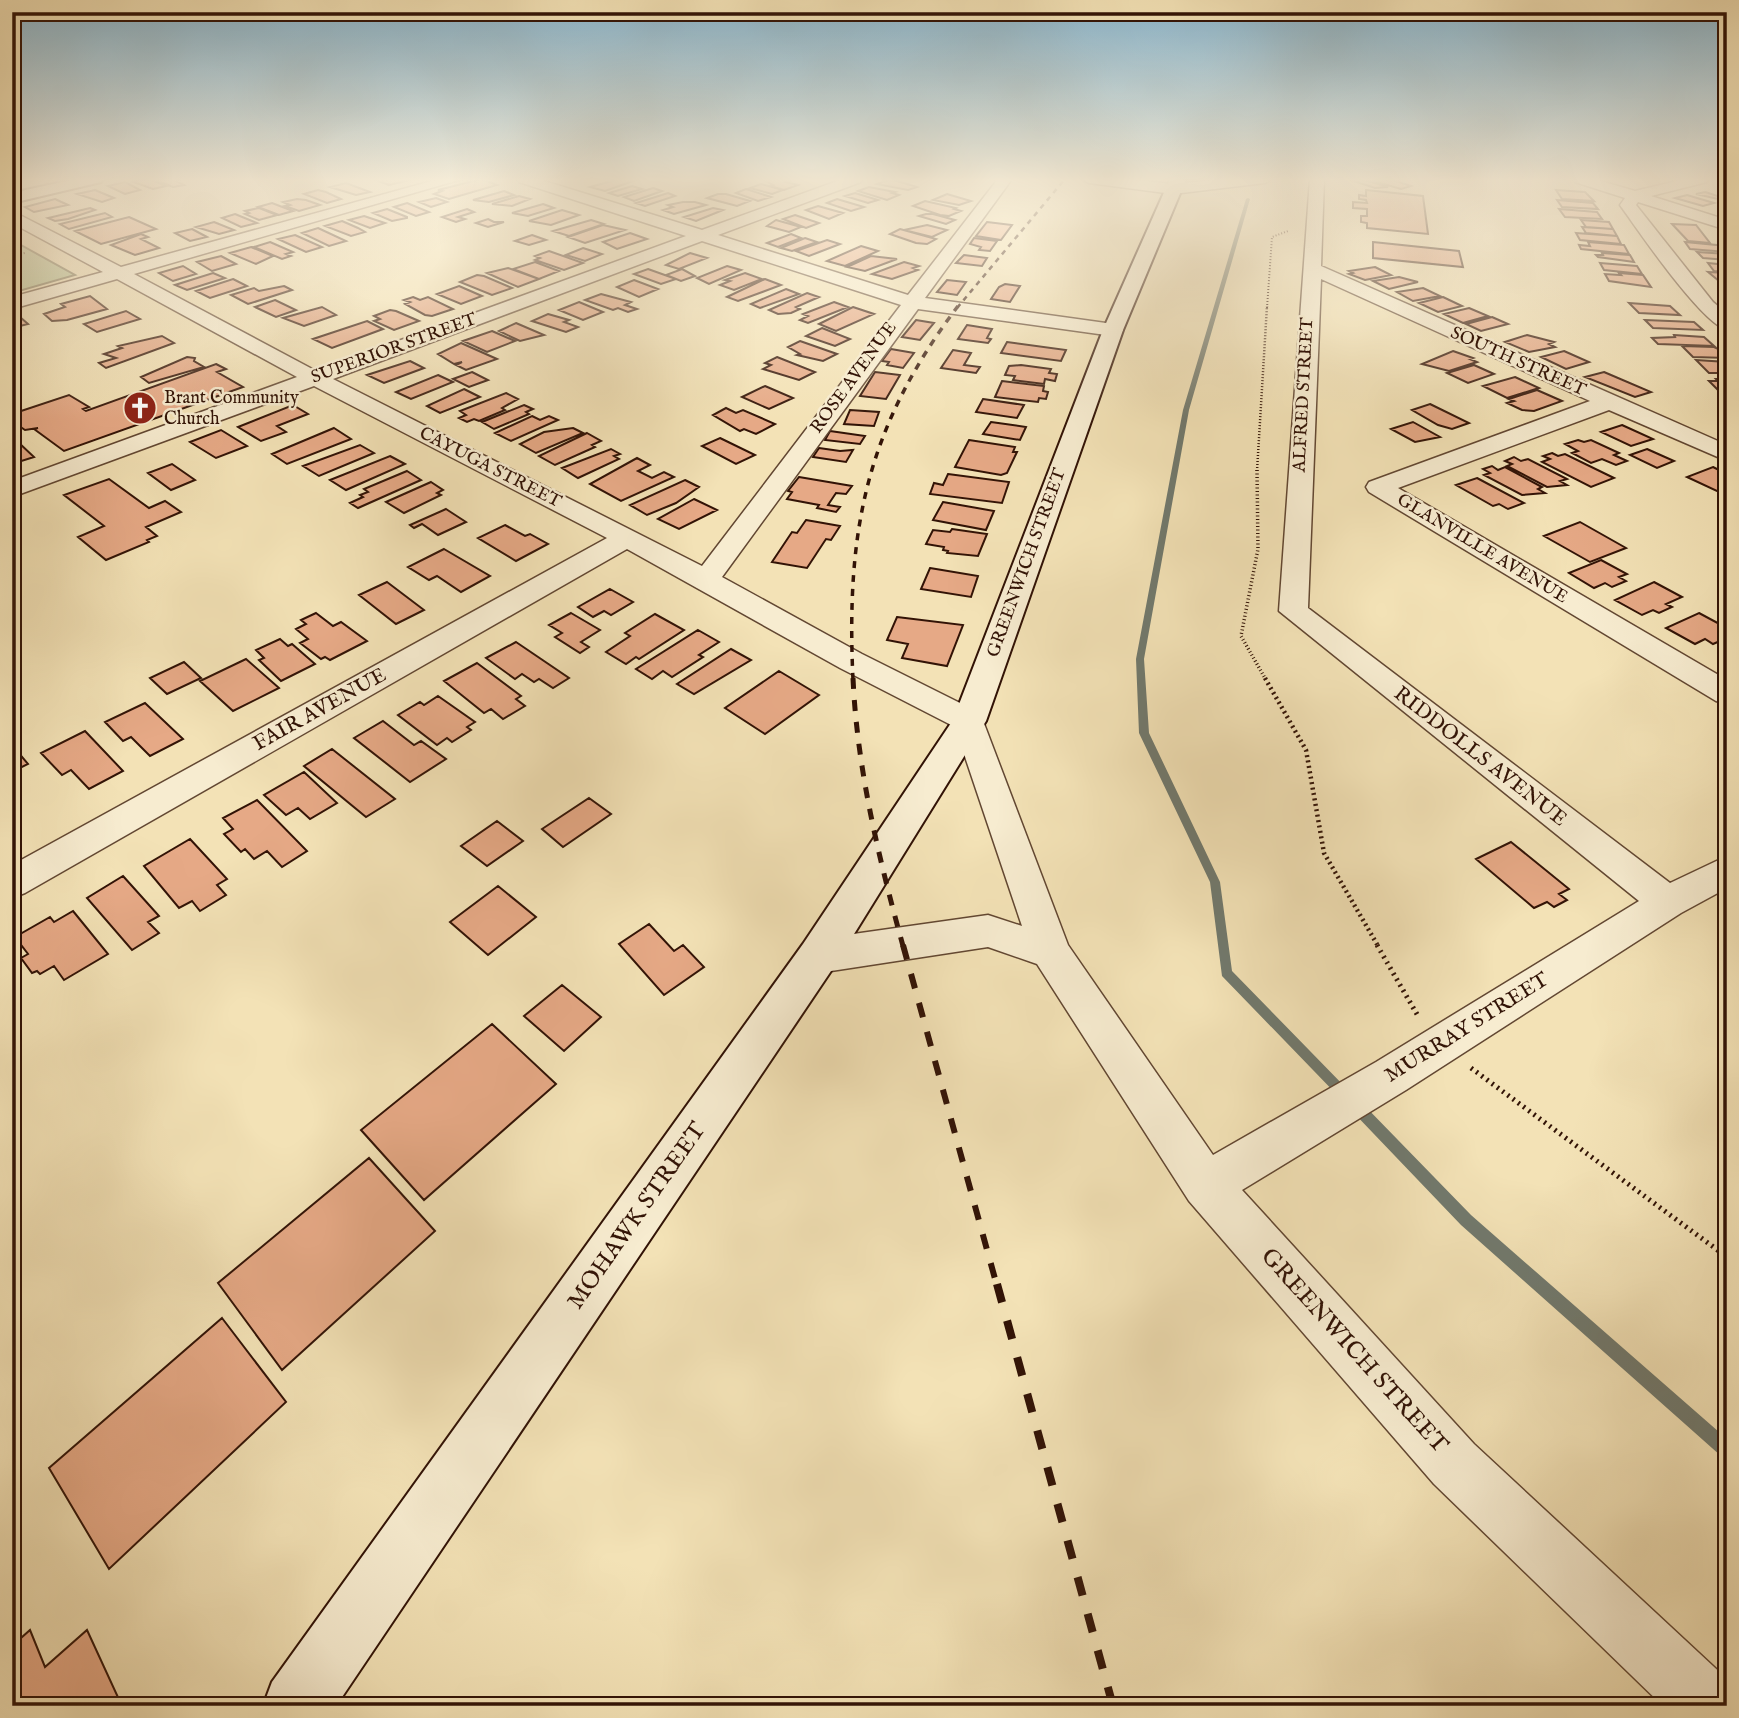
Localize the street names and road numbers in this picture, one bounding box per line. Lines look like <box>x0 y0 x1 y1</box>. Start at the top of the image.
street label: SUPERIOR STREET <box>308 308 480 390</box>
street label: ALFRED STREET <box>1288 317 1320 474</box>
street label: ROSE AVENUE <box>806 318 902 438</box>
street label: SOUTH STREET <box>1447 322 1589 402</box>
street label: CAYUGA STREET <box>415 422 565 514</box>
street label: GREENWICH STREET <box>982 465 1072 661</box>
street label: GLANVILLE AVENUE <box>1392 489 1572 609</box>
street label: FAIR AVENUE <box>249 662 391 758</box>
street label: RIDDOLLS AVENUE <box>1388 681 1572 833</box>
street label: MURRAY STREET <box>1380 966 1555 1089</box>
street label: MOHAWK STREET <box>561 1116 714 1316</box>
street label: GREENWICH STREET <box>1254 1242 1455 1461</box>

